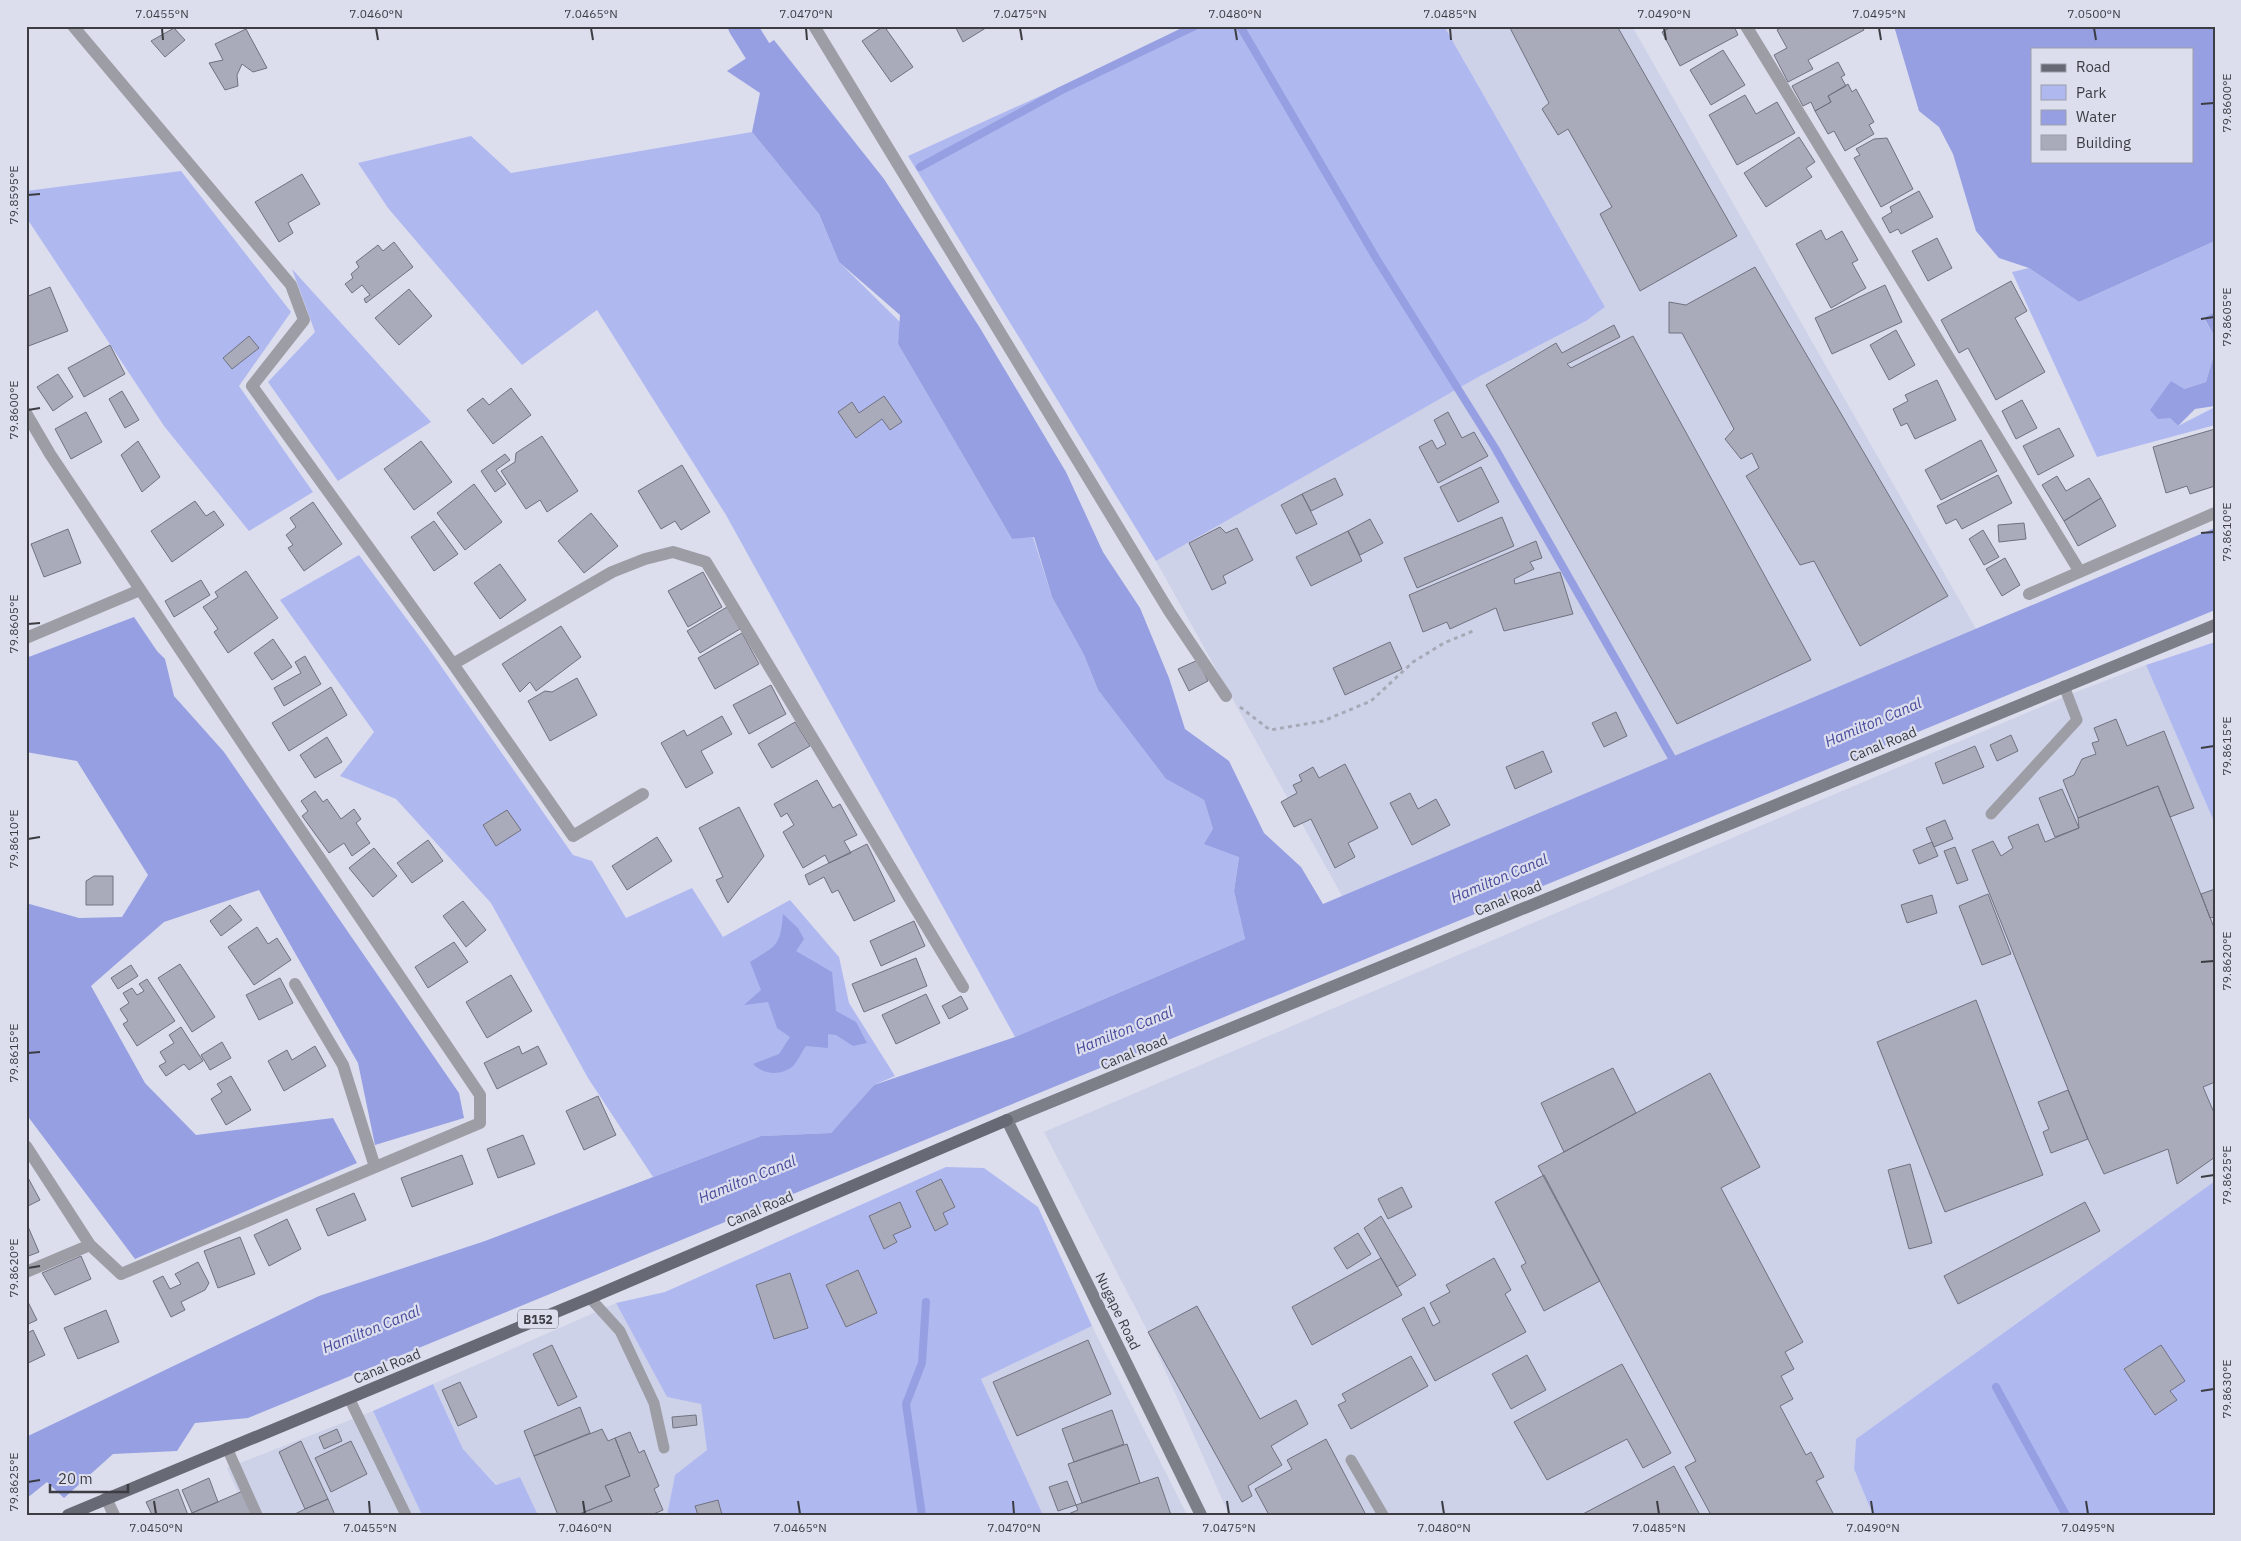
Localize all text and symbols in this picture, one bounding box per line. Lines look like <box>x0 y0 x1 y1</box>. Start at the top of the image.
text: 7.0455°N <box>135 6 189 21</box>
text: 7.0460°N <box>349 6 403 21</box>
text: 7.0465°N <box>564 6 618 21</box>
text: 7.0470°N <box>779 6 833 21</box>
text: 7.0475°N <box>993 6 1047 21</box>
text: 7.0480°N <box>1208 6 1262 21</box>
text: 7.0485°N <box>1423 6 1477 21</box>
text: 7.0490°N <box>1637 6 1691 21</box>
text: 7.0495°N <box>1852 6 1906 21</box>
text: 7.0500°N <box>2067 6 2121 21</box>
legend <box>2031 48 2194 162</box>
text: Road <box>2076 57 2111 76</box>
text: 79.8600°E <box>2219 73 2234 133</box>
text: Park <box>2076 83 2106 102</box>
text: Water <box>2076 107 2117 126</box>
text: Building <box>2076 133 2131 152</box>
text: 79.8595°E <box>6 165 21 225</box>
text: 79.8605°E <box>2219 287 2234 347</box>
text: 79.8600°E <box>6 380 21 440</box>
text: 79.8610°E <box>2219 502 2234 562</box>
text: 79.8605°E <box>6 594 21 654</box>
water label: Hamilton Canal <box>1822 693 1924 751</box>
text: 79.8615°E <box>2219 716 2234 776</box>
street label: Canal Road <box>1847 722 1919 766</box>
text: 79.8610°E <box>6 809 21 869</box>
water label: Hamilton Canal <box>1448 849 1550 907</box>
street label: Canal Road <box>1472 876 1544 920</box>
text: 79.8620°E <box>2219 931 2234 991</box>
water label: Hamilton Canal <box>1072 1002 1176 1058</box>
text: 79.8615°E <box>6 1023 21 1083</box>
street label: Canal Road <box>1098 1030 1170 1074</box>
text: 79.8625°E <box>2219 1145 2234 1205</box>
water label: Hamilton Canal <box>695 1151 799 1207</box>
street label: Canal Road <box>724 1187 796 1231</box>
text: 79.8620°E <box>6 1238 21 1298</box>
street label: Nugape Road <box>1092 1269 1144 1353</box>
water label: Hamilton Canal <box>319 1301 423 1357</box>
road number: B152 <box>518 1310 558 1328</box>
street label: Canal Road <box>351 1344 423 1388</box>
text: 79.8630°E <box>2219 1359 2234 1419</box>
text: 79.8625°E <box>6 1452 21 1512</box>
scale bar <box>50 1461 128 1493</box>
text: 20 m <box>58 1469 93 1488</box>
text: 7.0450°N <box>129 1520 183 1535</box>
text: 7.0455°N <box>343 1520 397 1535</box>
text: 7.0460°N <box>558 1520 612 1535</box>
text: 7.0465°N <box>773 1520 827 1535</box>
text: 7.0470°N <box>987 1520 1041 1535</box>
text: 7.0475°N <box>1202 1520 1256 1535</box>
text: 7.0480°N <box>1417 1520 1471 1535</box>
text: 7.0485°N <box>1632 1520 1686 1535</box>
text: 7.0490°N <box>1846 1520 1900 1535</box>
text: 7.0495°N <box>2061 1520 2115 1535</box>

